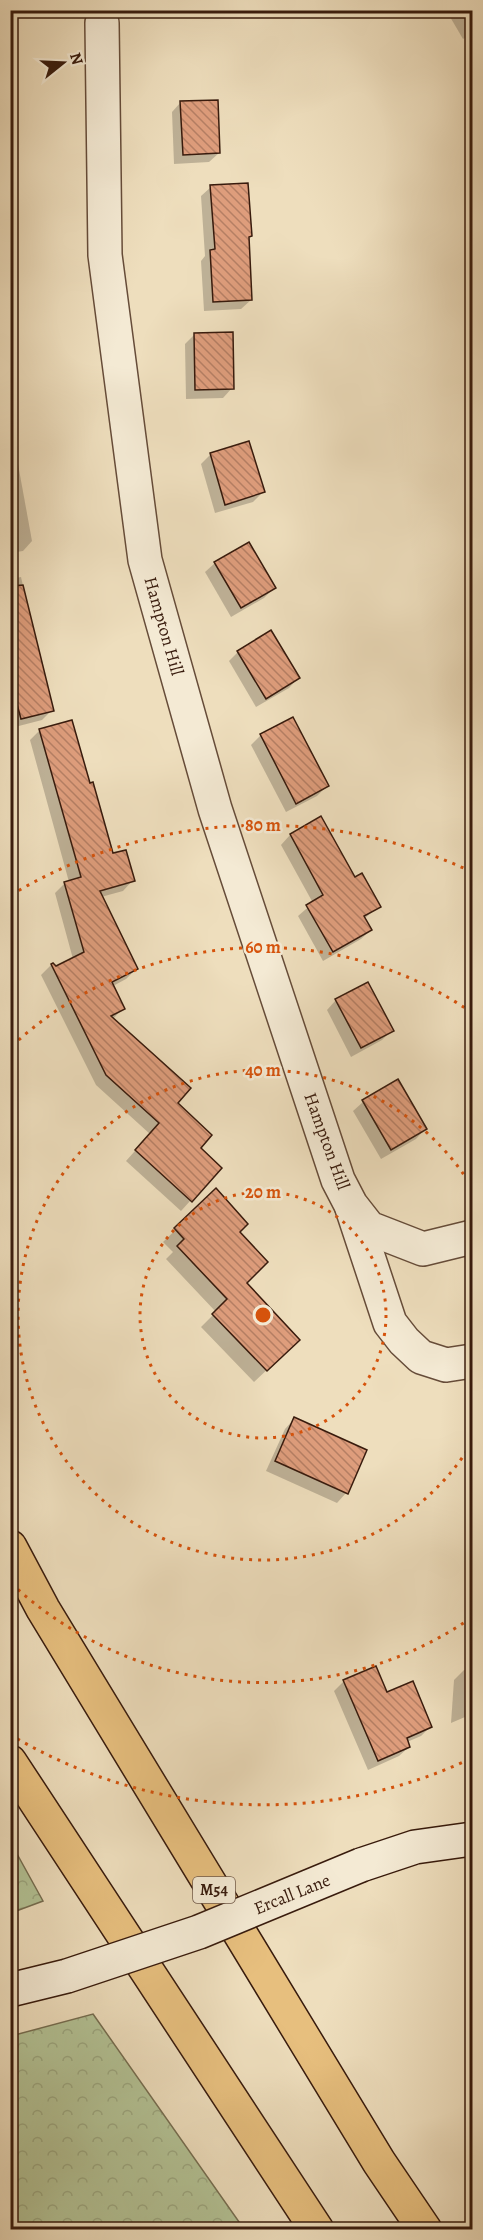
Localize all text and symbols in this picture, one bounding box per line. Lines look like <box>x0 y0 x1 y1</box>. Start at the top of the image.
north arrow <box>33 33 93 93</box>
text: N <box>64 50 89 68</box>
street label: Hampton Hill <box>138 574 190 679</box>
text: 80 m <box>245 813 281 837</box>
text: 60 m <box>245 935 281 959</box>
text: 40 m <box>245 1058 281 1082</box>
street label: Hampton Hill <box>298 1089 356 1193</box>
text: 20 m <box>245 1180 281 1204</box>
centre of rings <box>253 1305 273 1325</box>
street label: Ercall Lane <box>250 1868 334 1920</box>
road number: M54 <box>193 1877 235 1903</box>

